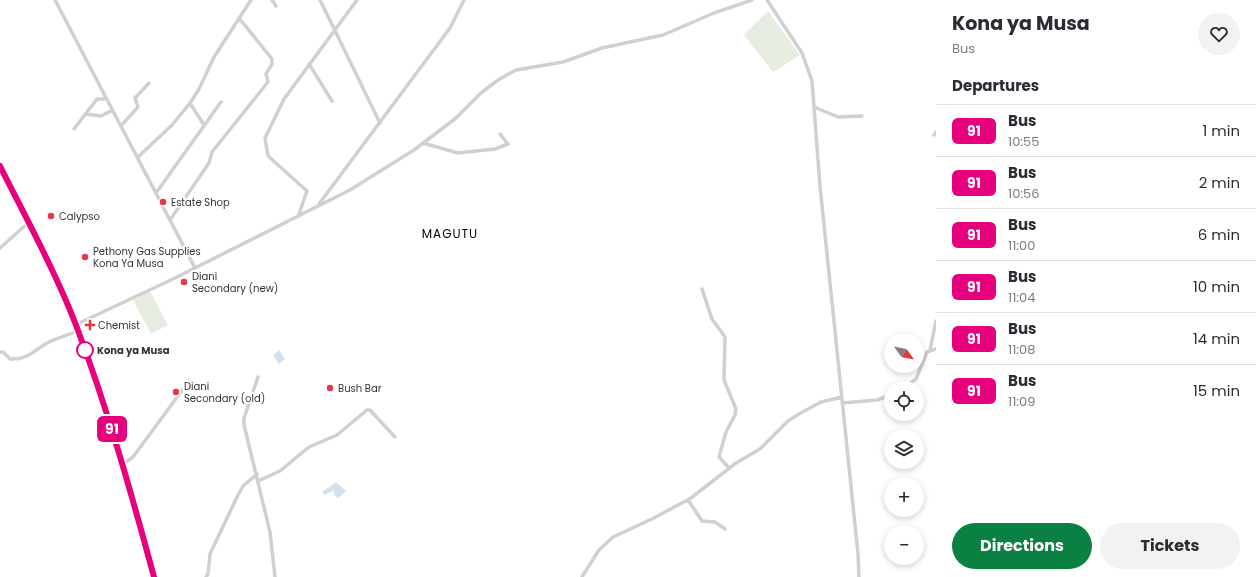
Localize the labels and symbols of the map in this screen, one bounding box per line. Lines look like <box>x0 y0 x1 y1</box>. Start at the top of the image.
place label: Estate Shop <box>171 195 230 210</box>
marker: Estate Shop <box>158 197 168 207</box>
place label: Calypso <box>59 209 100 224</box>
marker: Calypso <box>46 211 56 221</box>
district label: MAGUTU <box>422 225 478 242</box>
place label: Pethony Gas Supplies Kona Ya Musa <box>93 244 201 271</box>
marker: Pethony Gas Supplies Kona Ya Musa <box>80 252 90 262</box>
place label: Diani Secondary (new) <box>192 269 278 296</box>
marker: Diani Secondary (new) <box>179 277 189 287</box>
place label: Chemist <box>98 318 140 333</box>
marker: Chemist <box>85 320 95 330</box>
north arrow <box>884 333 924 373</box>
marker: Kona ya Musa <box>76 341 94 359</box>
place label: Kona ya Musa <box>97 343 170 358</box>
place label: Diani Secondary (old) <box>184 379 265 406</box>
place label: Bush Bar <box>338 381 382 396</box>
marker: Bush Bar <box>325 383 335 393</box>
marker: Diani Secondary (old) <box>171 387 181 397</box>
line badge: 91 <box>94 416 130 442</box>

